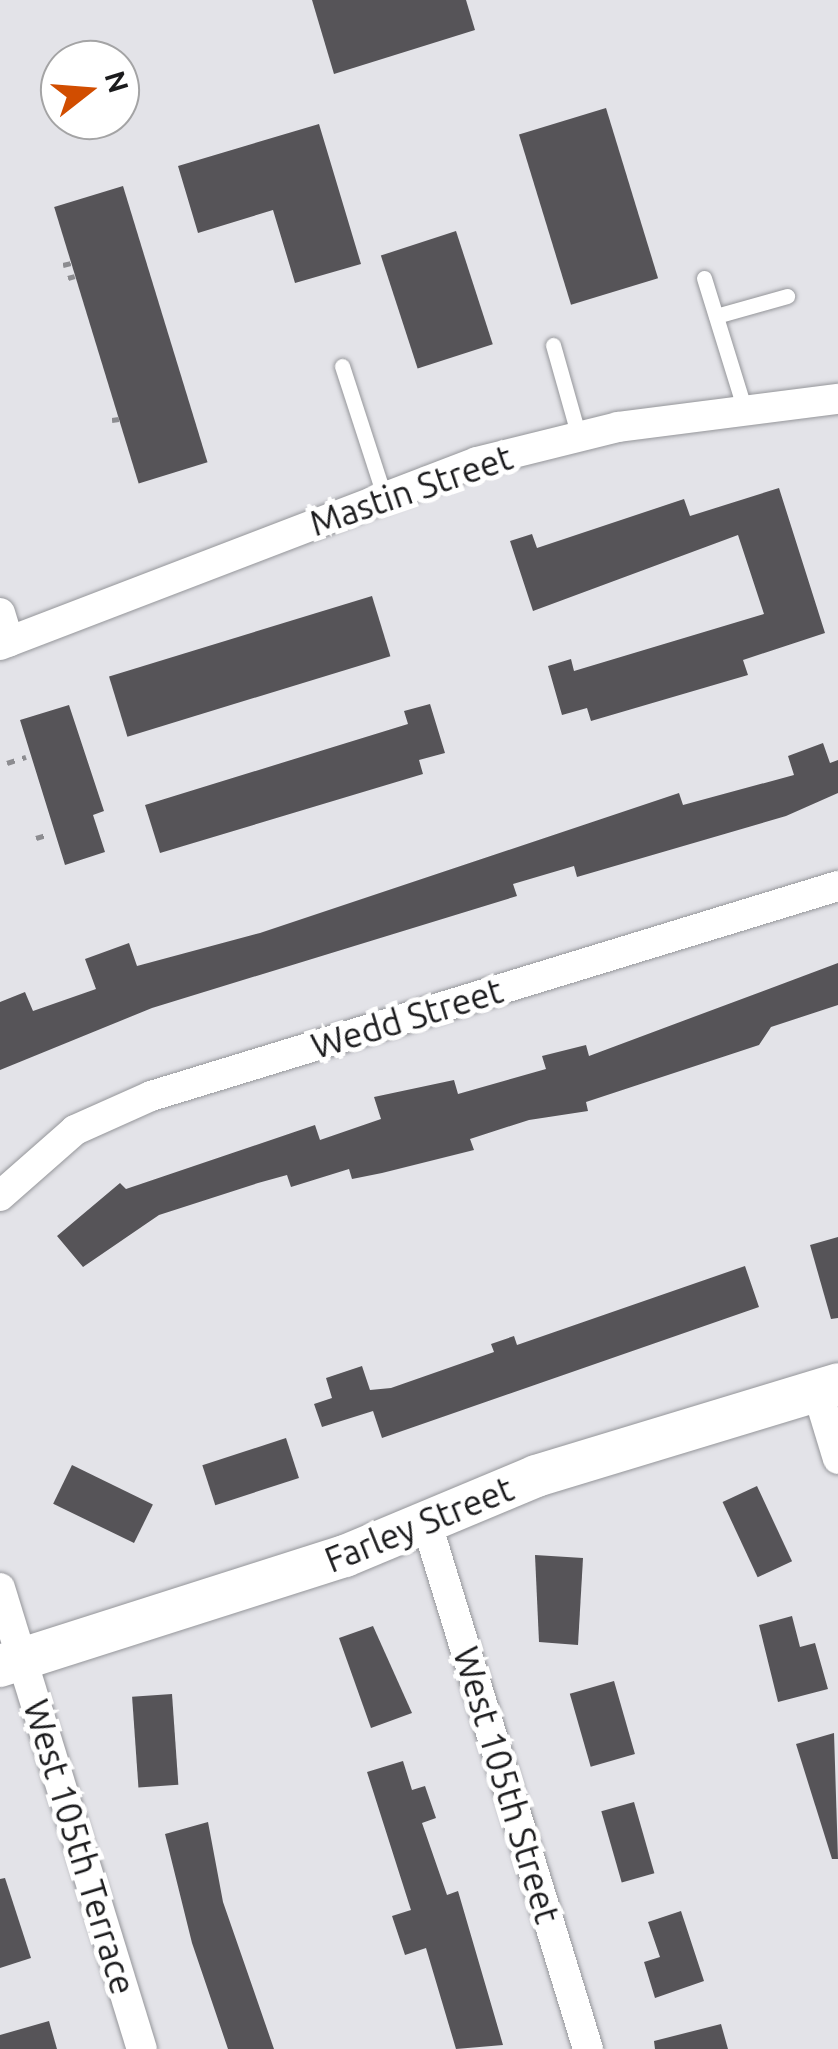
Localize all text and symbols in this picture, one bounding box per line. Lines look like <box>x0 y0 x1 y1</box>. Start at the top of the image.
north arrow <box>40 40 140 140</box>
text: N <box>99 67 135 96</box>
street label: Mastin Street <box>304 436 518 544</box>
street label: Wedd Street <box>306 969 508 1067</box>
street label: Farley Street <box>319 1467 519 1581</box>
street label: West 105th Street <box>445 1642 569 1928</box>
street label: West 105th Terrace <box>15 1694 145 2000</box>

